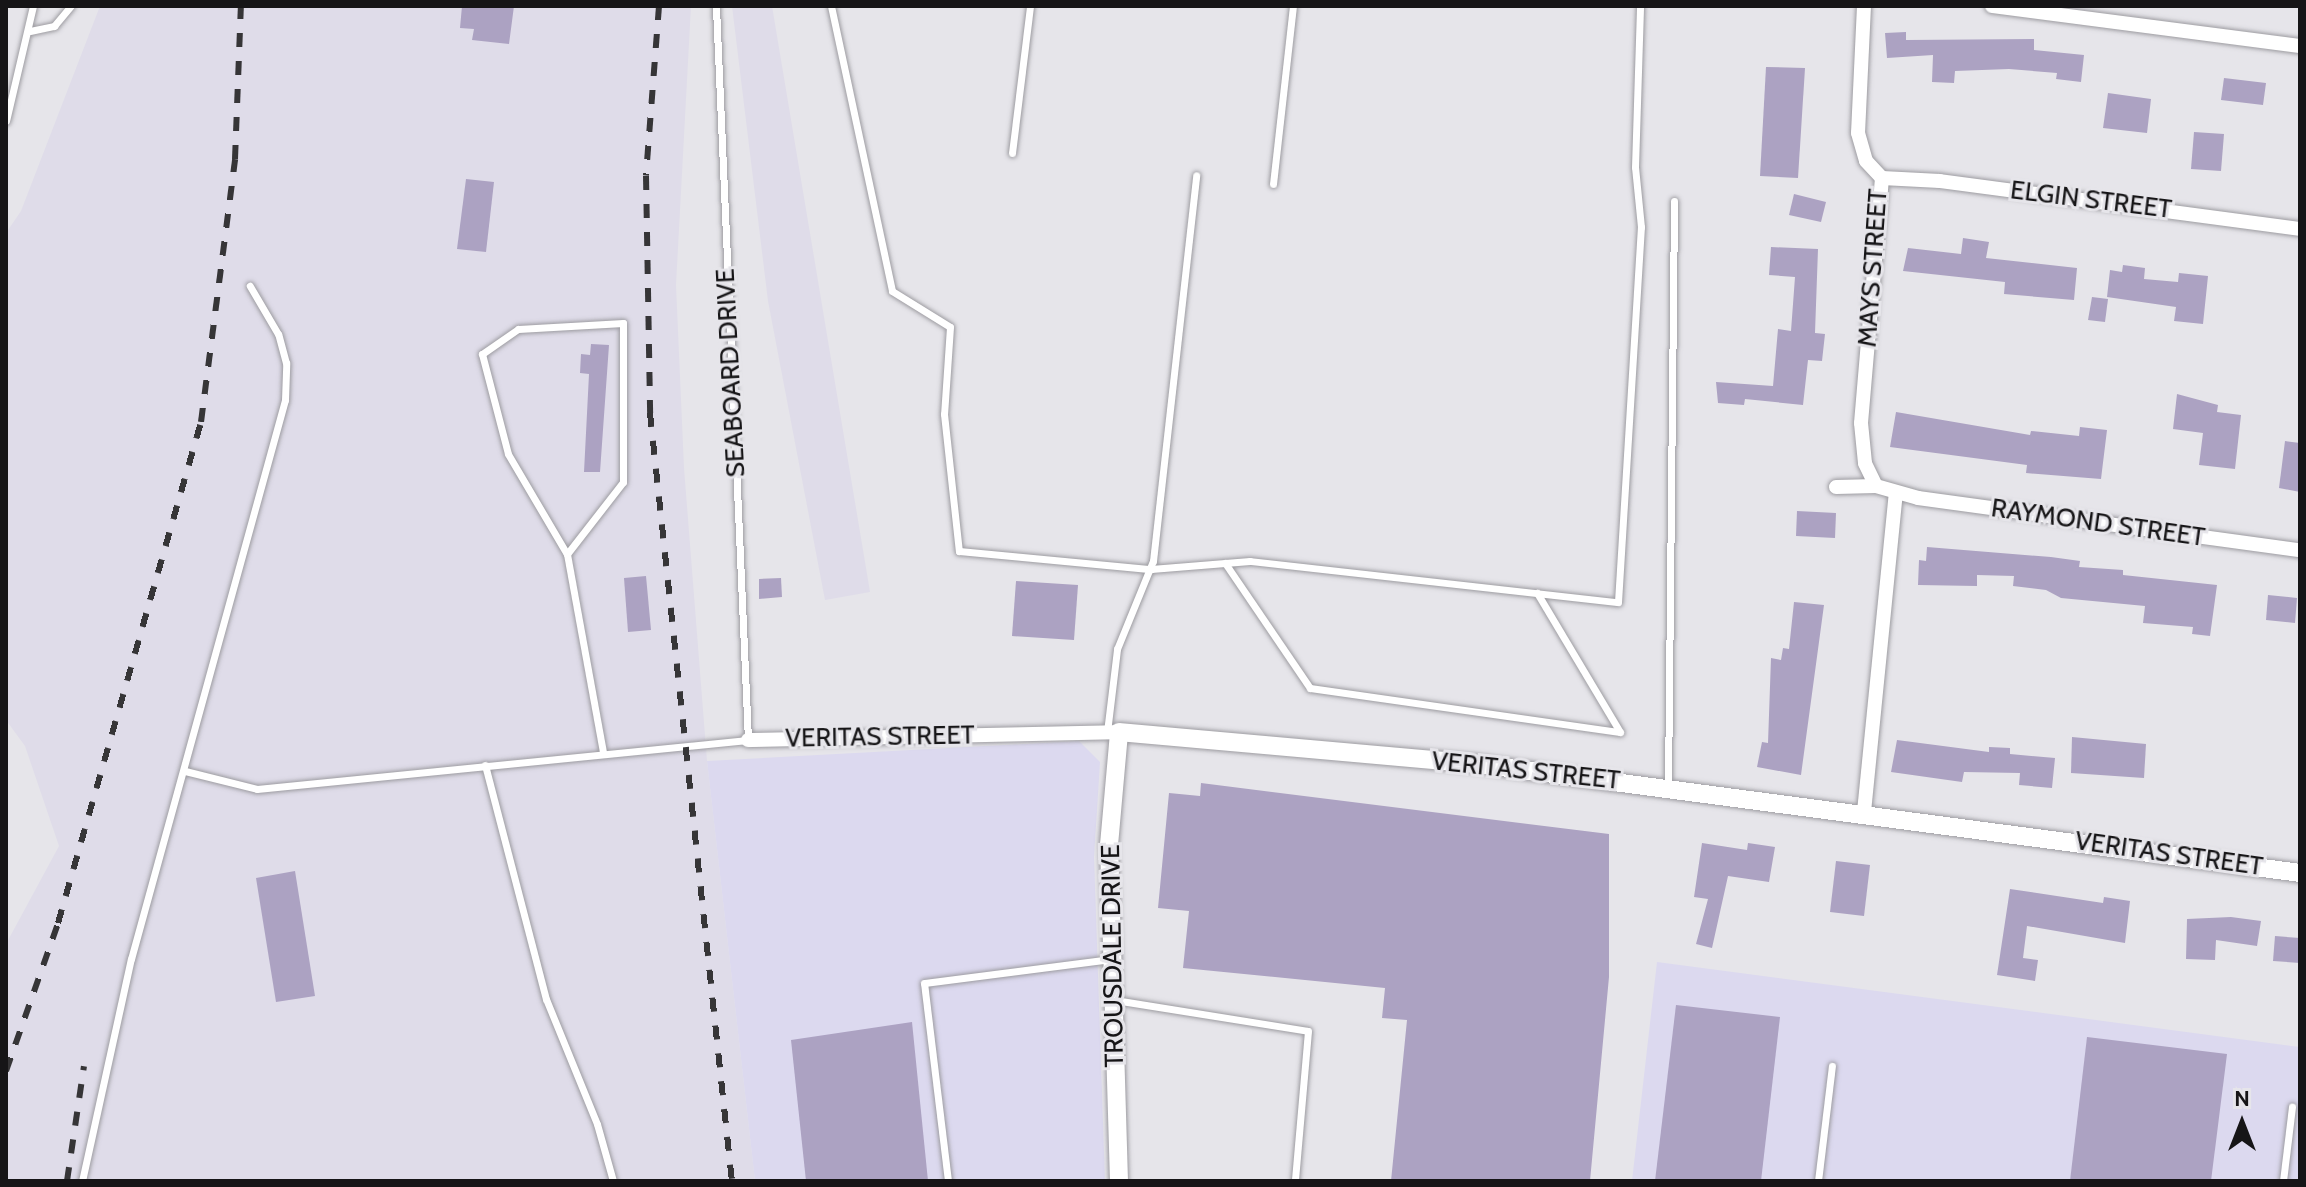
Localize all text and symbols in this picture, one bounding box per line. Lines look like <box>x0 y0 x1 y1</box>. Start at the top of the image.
street label: ELGIN STREET <box>2008 175 2174 225</box>
street label: MAYS STREET <box>1852 188 1894 348</box>
street label: SEABOARD DRIVE <box>710 268 752 478</box>
street label: RAYMOND STREET <box>1989 493 2207 553</box>
street label: VERITAS STREET <box>785 720 975 754</box>
street label: VERITAS STREET <box>1430 746 1622 796</box>
street label: VERITAS STREET <box>2073 825 2265 883</box>
street label: TROUSDALE DRIVE <box>1095 844 1131 1068</box>
north arrow <box>2202 1083 2282 1163</box>
text: N <box>2234 1085 2250 1112</box>

